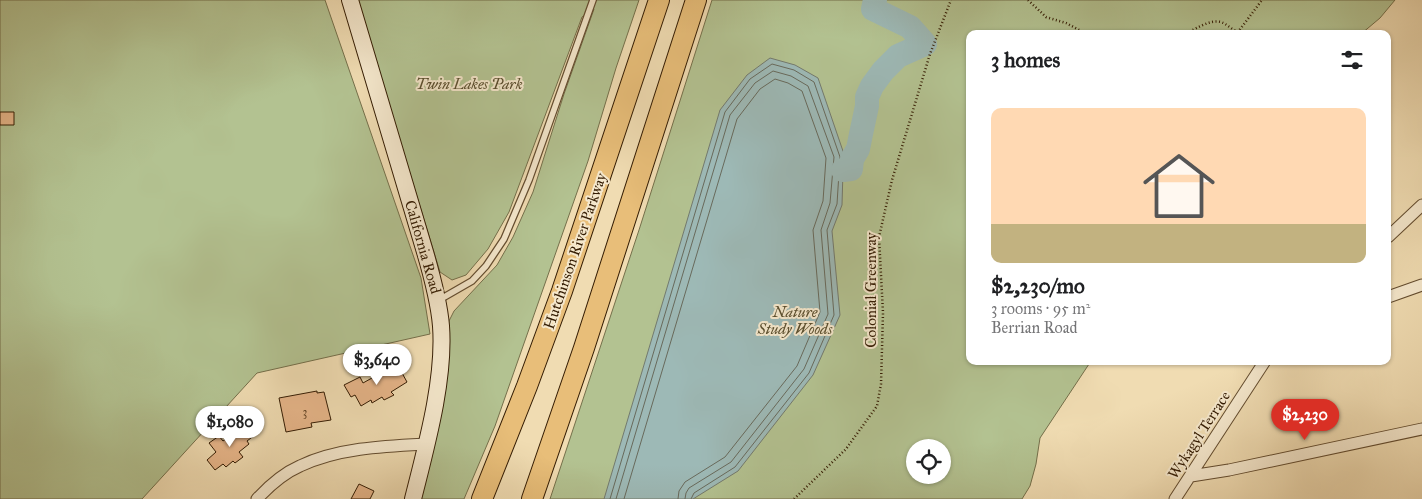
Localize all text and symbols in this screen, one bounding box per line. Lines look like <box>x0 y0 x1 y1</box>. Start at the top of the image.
icon: filters <box>1338 46 1366 74</box>
text: 3 homes <box>991 47 1060 73</box>
park label: Twin Lakes Park <box>416 75 523 93</box>
icon: home <box>1134 141 1224 231</box>
street label: Hutchinson River Parkway <box>540 170 611 332</box>
street label: California Road <box>401 198 445 296</box>
street label: Colonial Greenway <box>862 231 880 348</box>
text: $2,230/mo <box>991 273 1085 299</box>
text: 3 rooms · 95 m² <box>991 299 1090 318</box>
park label: Nature Study Woods <box>757 303 833 338</box>
text: Berrian Road <box>991 318 1078 337</box>
pin: $3,640 <box>336 344 418 386</box>
text: $3,640 <box>354 350 400 369</box>
street label: Wykagyl Terrace <box>1164 388 1234 482</box>
pin: $2,230 <box>1264 398 1346 441</box>
house number: 3 <box>303 405 308 419</box>
text: $2,230 <box>1282 405 1328 424</box>
pin: $1,080 <box>189 406 271 448</box>
text: $1,080 <box>206 412 254 431</box>
map controls <box>906 439 951 484</box>
button: locate <box>906 439 951 484</box>

